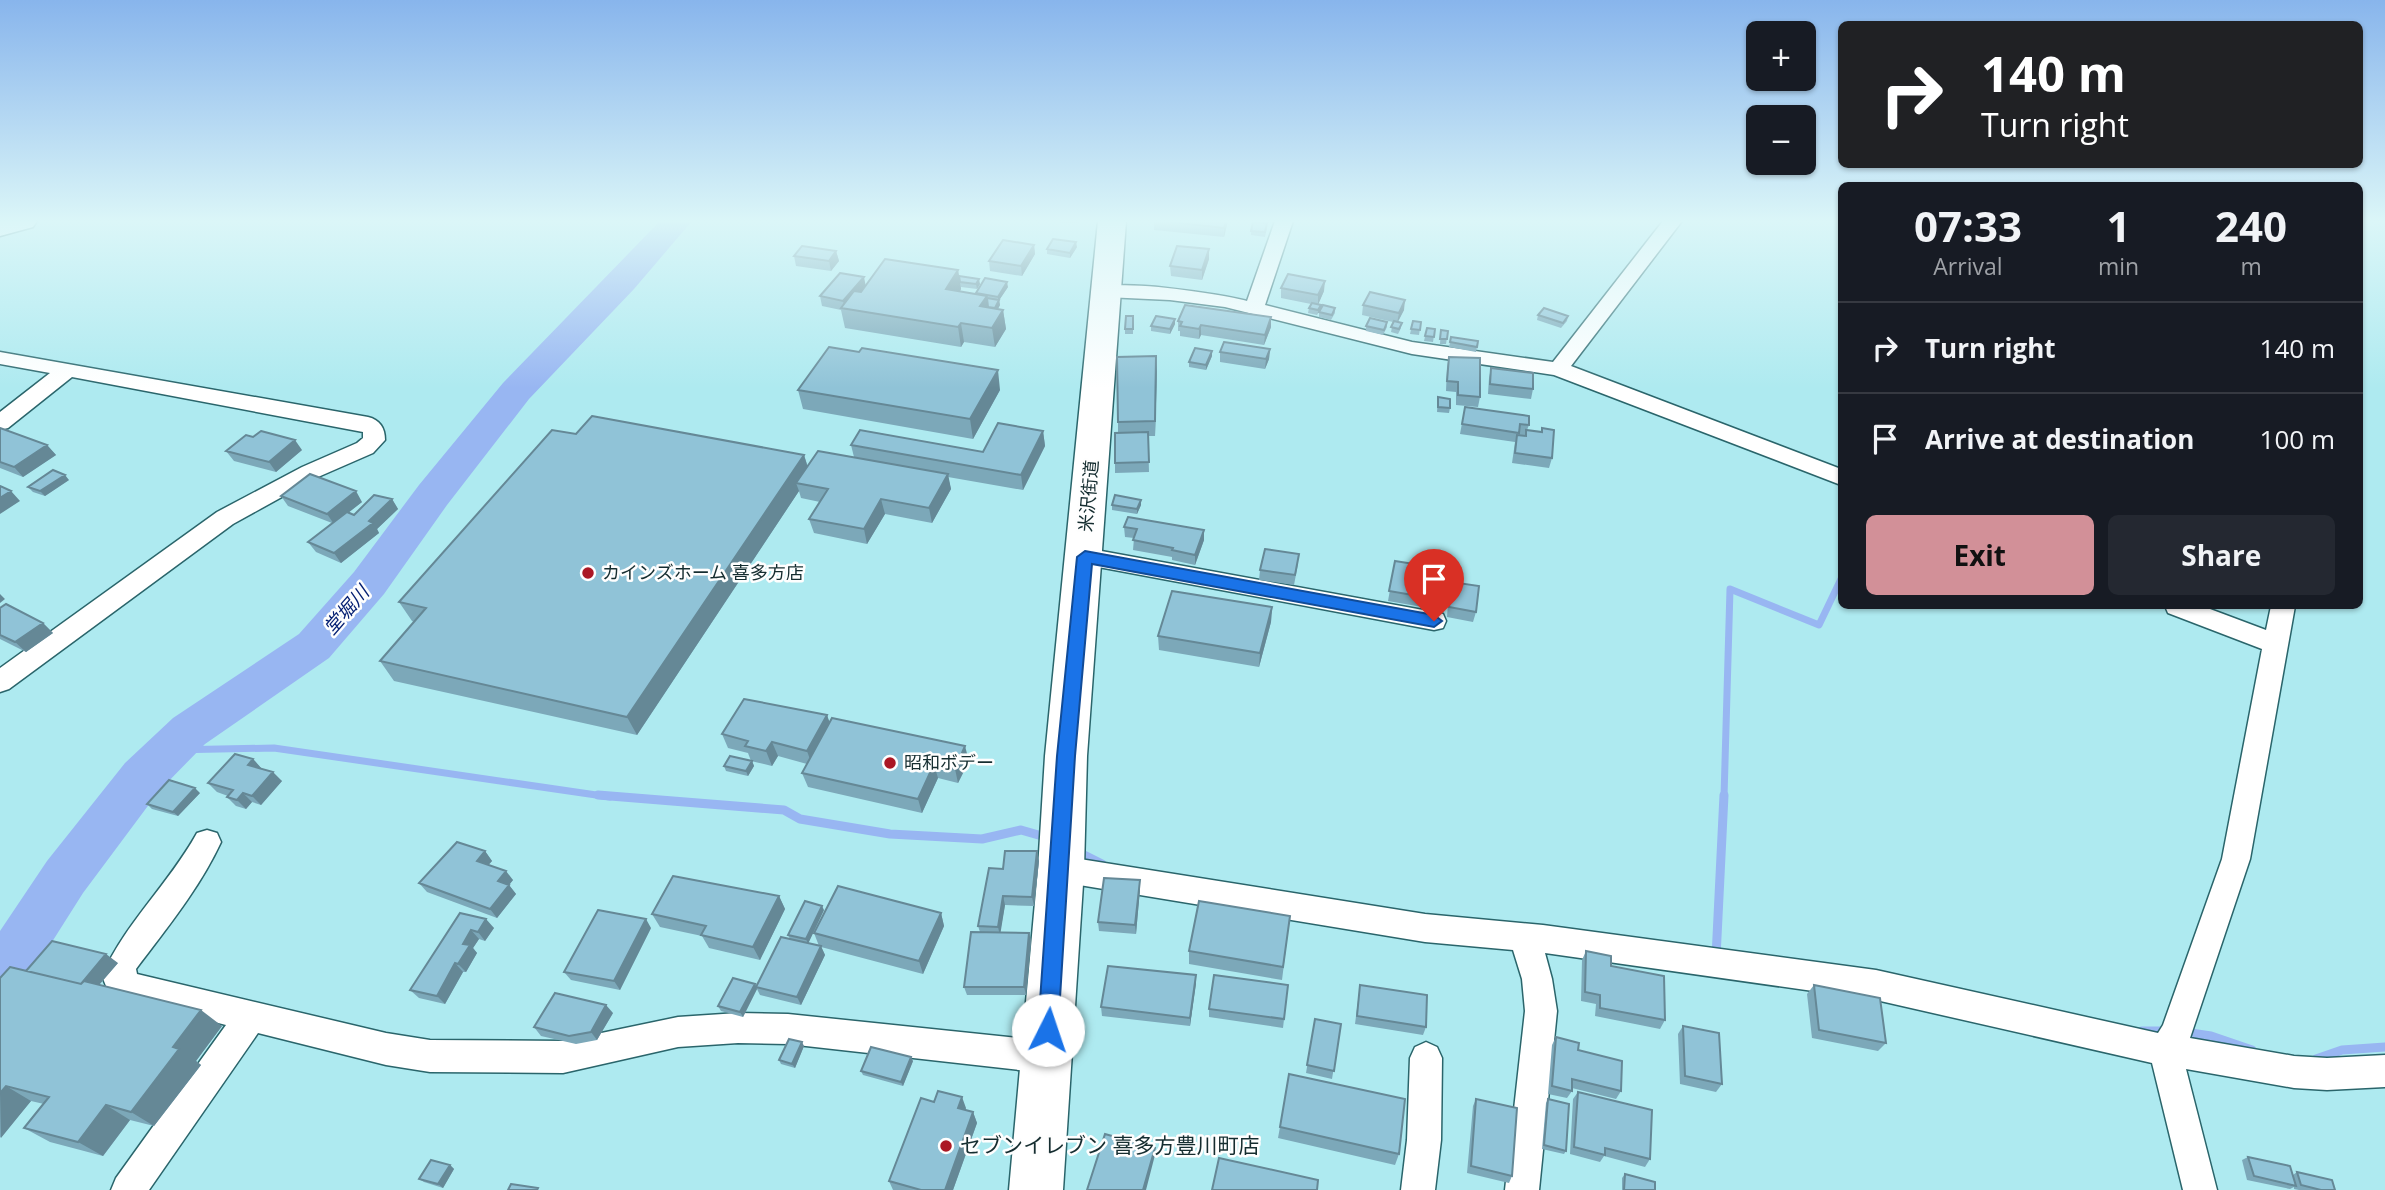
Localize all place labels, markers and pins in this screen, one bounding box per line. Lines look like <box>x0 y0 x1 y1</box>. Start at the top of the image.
pin <box>1404 549 1464 621</box>
place label: カインズホーム 喜多方店 <box>602 560 804 584</box>
marker: カインズホーム 喜多方店 <box>580 565 596 581</box>
place label: 昭和ボデー <box>904 750 994 774</box>
marker: 昭和ボデー <box>882 755 898 771</box>
place label: セブンイレブン 喜多方豊川町店 <box>960 1131 1259 1159</box>
marker: セブンイレブン 喜多方豊川町店 <box>938 1138 954 1154</box>

